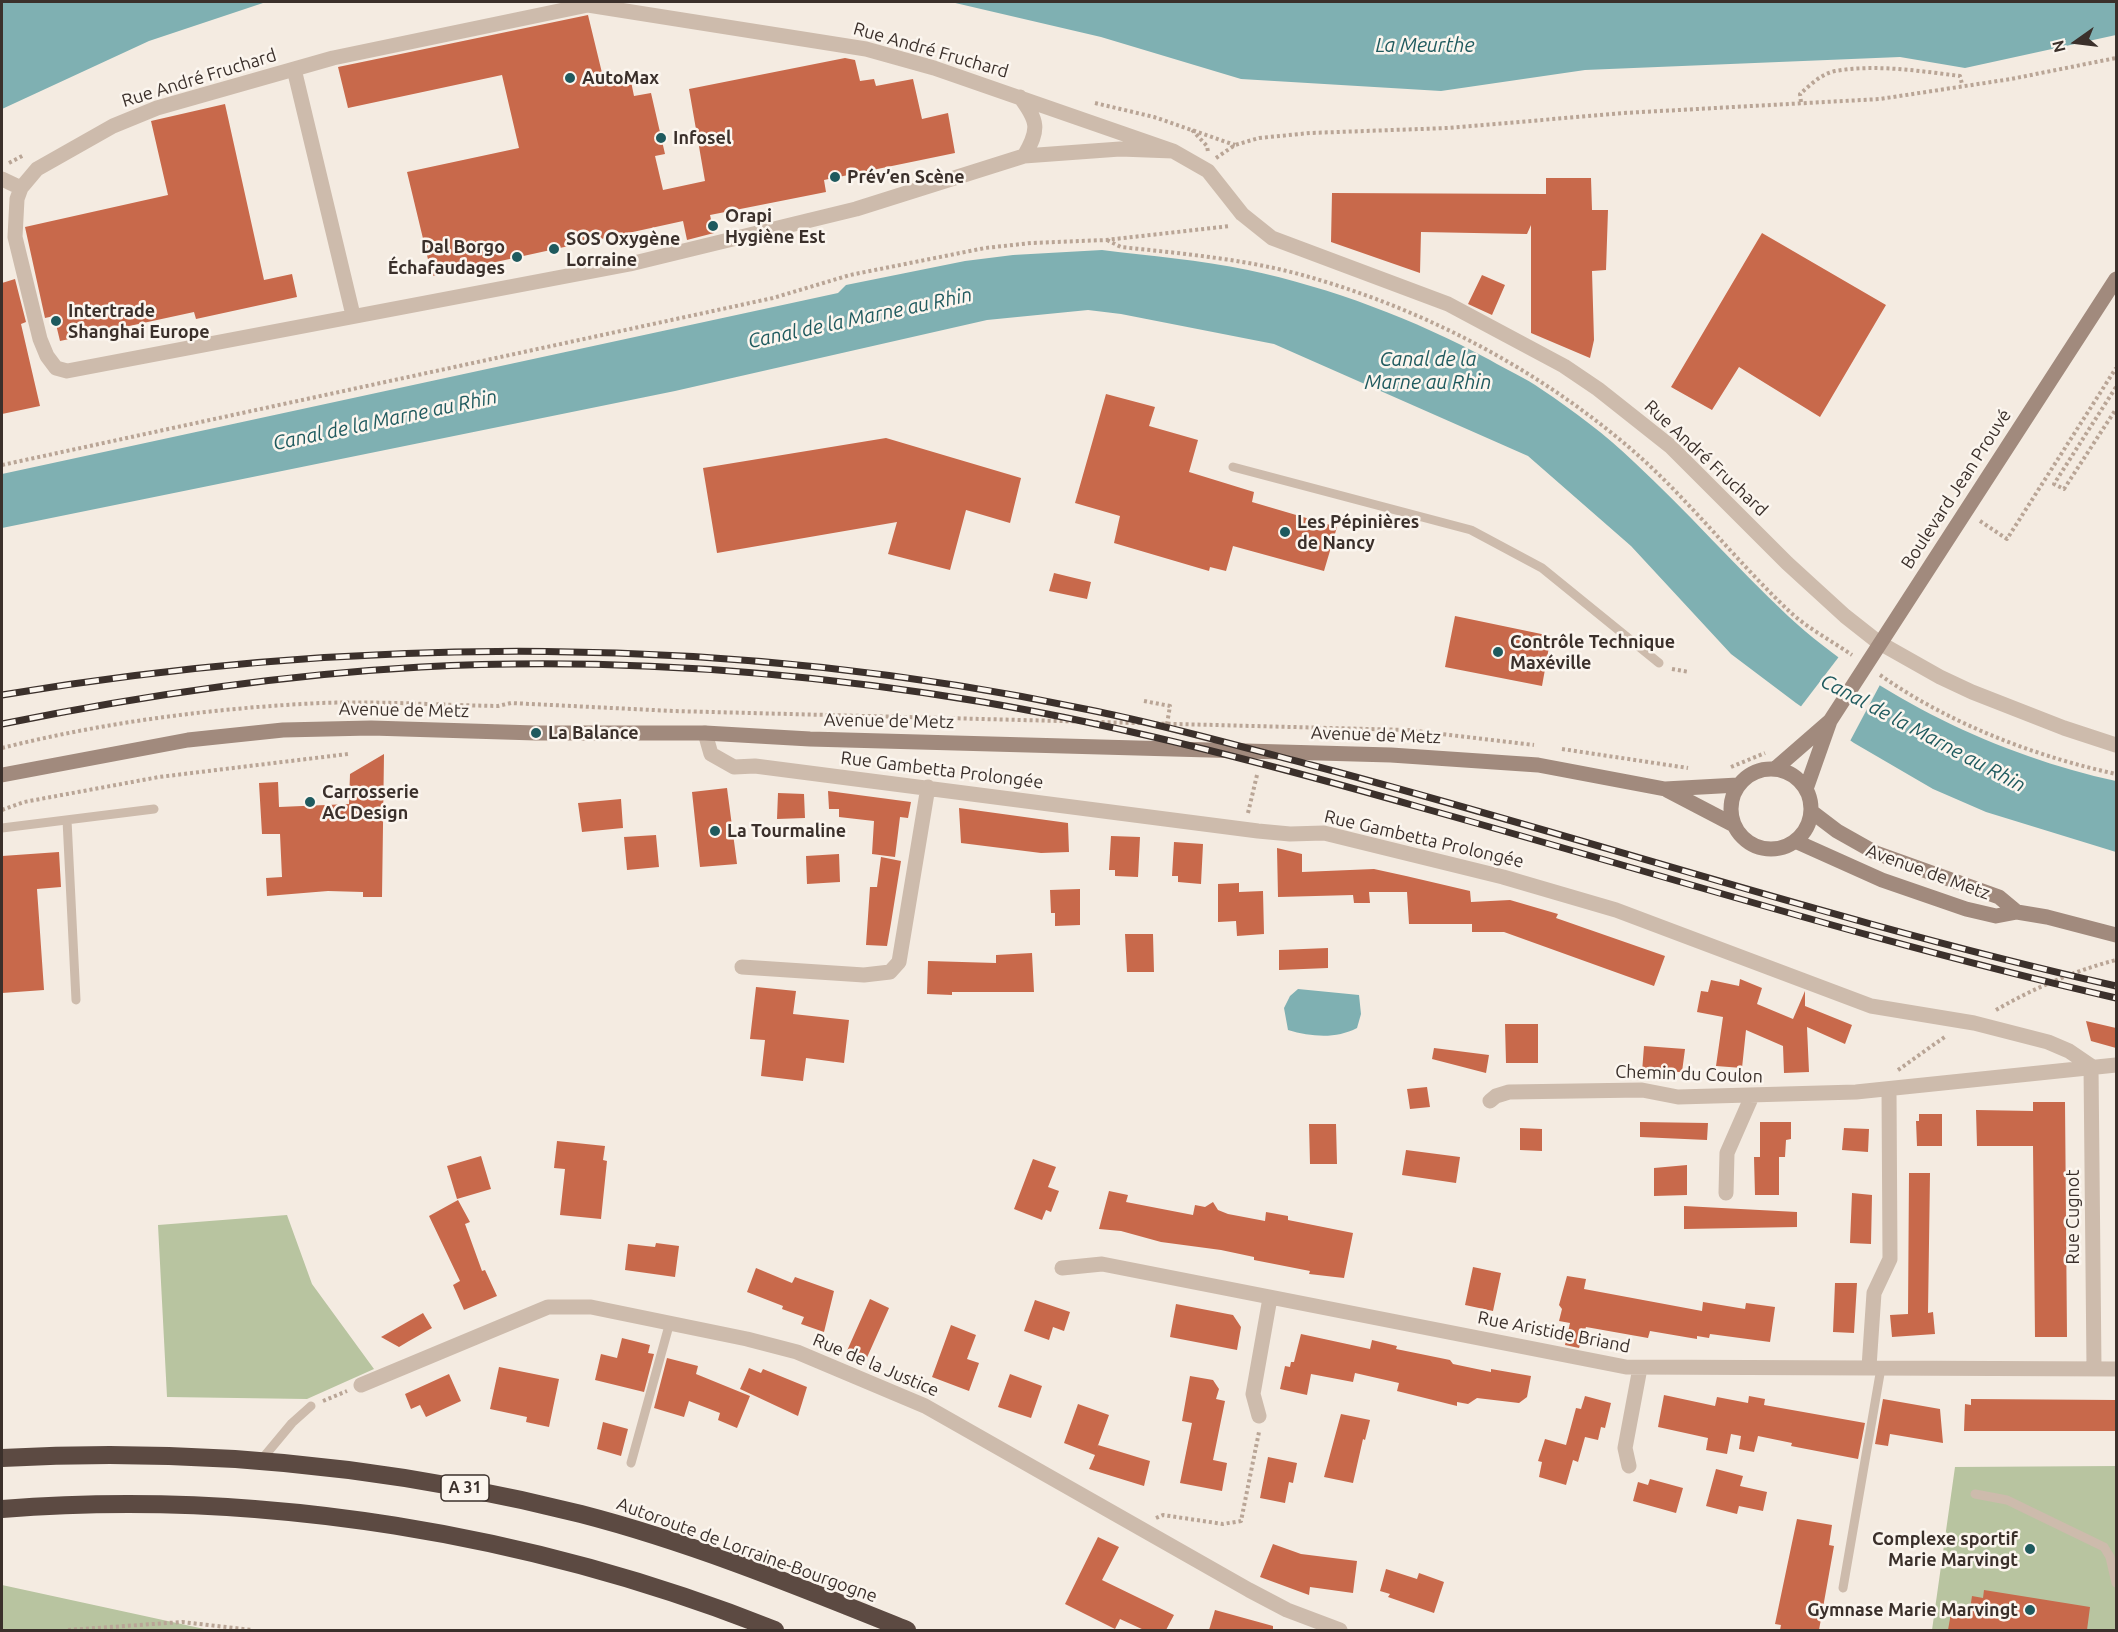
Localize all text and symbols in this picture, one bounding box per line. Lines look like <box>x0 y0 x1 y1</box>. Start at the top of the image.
north arrow <box>2046 12 2106 72</box>
street label: Rue André Fruchard <box>851 18 1011 82</box>
water label: La Meurthe <box>1376 33 1474 57</box>
text: N <box>2048 38 2069 54</box>
street label: Rue André Fruchard <box>119 44 279 112</box>
place label: AutoMax <box>582 67 659 89</box>
marker: AutoMax <box>563 71 577 85</box>
place label: Infosel <box>673 127 731 149</box>
marker: Infosel <box>654 131 668 145</box>
place label: Prév’en Scène <box>847 166 965 188</box>
marker: Prév’en Scène <box>828 170 842 184</box>
place label: Orapi Hygiène Est <box>725 205 826 248</box>
marker: Orapi Hygiène Est <box>706 219 720 233</box>
place label: SOS Oxygène Lorraine <box>566 228 680 270</box>
place label: Dal Borgo Échafaudages <box>388 236 505 278</box>
marker: SOS Oxygène Lorraine <box>547 242 561 256</box>
marker: Dal Borgo Échafaudages <box>510 250 524 264</box>
water label: Canal de la Marne au Rhin <box>746 282 974 354</box>
place label: Intertrade Shanghai Europe <box>68 300 210 342</box>
marker: Intertrade Shanghai Europe <box>49 314 63 328</box>
water label: Canal de la Marne au Rhin <box>1365 347 1491 394</box>
water label: Canal de la Marne au Rhin <box>271 384 499 456</box>
street label: Rue André Fruchard <box>1640 395 1772 521</box>
street label: Boulevard Jean Prouvé <box>1896 405 2016 573</box>
place label: Les Pépinières de Nancy <box>1297 511 1419 554</box>
marker: Les Pépinières de Nancy <box>1278 525 1292 539</box>
place label: Contrôle Technique Maxéville <box>1510 631 1675 674</box>
marker: Contrôle Technique Maxéville <box>1491 645 1505 659</box>
water label: Canal de la Marne au Rhin <box>1816 669 2030 797</box>
street label: Avenue de Metz <box>339 698 469 722</box>
street label: Avenue de Metz <box>824 709 954 733</box>
place label: La Balance <box>548 722 639 744</box>
street label: Avenue de Metz <box>1311 722 1441 748</box>
marker: La Balance <box>529 726 543 740</box>
street label: Rue Gambetta Prolongée <box>839 747 1045 793</box>
place label: Carrosserie AC Design <box>322 781 419 824</box>
marker: Carrosserie AC Design <box>303 795 317 809</box>
street label: Rue Gambetta Prolongée <box>1322 806 1526 872</box>
place label: La Tourmaline <box>727 820 846 842</box>
marker: La Tourmaline <box>708 824 722 838</box>
street label: Avenue de Metz <box>1863 840 1993 904</box>
street label: Chemin du Coulon <box>1615 1061 1763 1087</box>
street label: Rue Cugnot <box>2062 1170 2084 1264</box>
street label: Rue Aristide Briand <box>1476 1307 1632 1357</box>
street label: Rue de la Justice <box>810 1329 942 1401</box>
road number: A 31 <box>441 1475 489 1501</box>
street label: Autoroute de Lorraine-Bourgogne <box>614 1493 880 1607</box>
place label: Complexe sportif Marie Marvingt <box>1872 1528 2018 1570</box>
marker: Complexe sportif Marie Marvingt <box>2023 1542 2037 1556</box>
place label: Gymnase Marie Marvingt <box>1807 1599 2018 1621</box>
marker: Gymnase Marie Marvingt <box>2023 1603 2037 1617</box>

